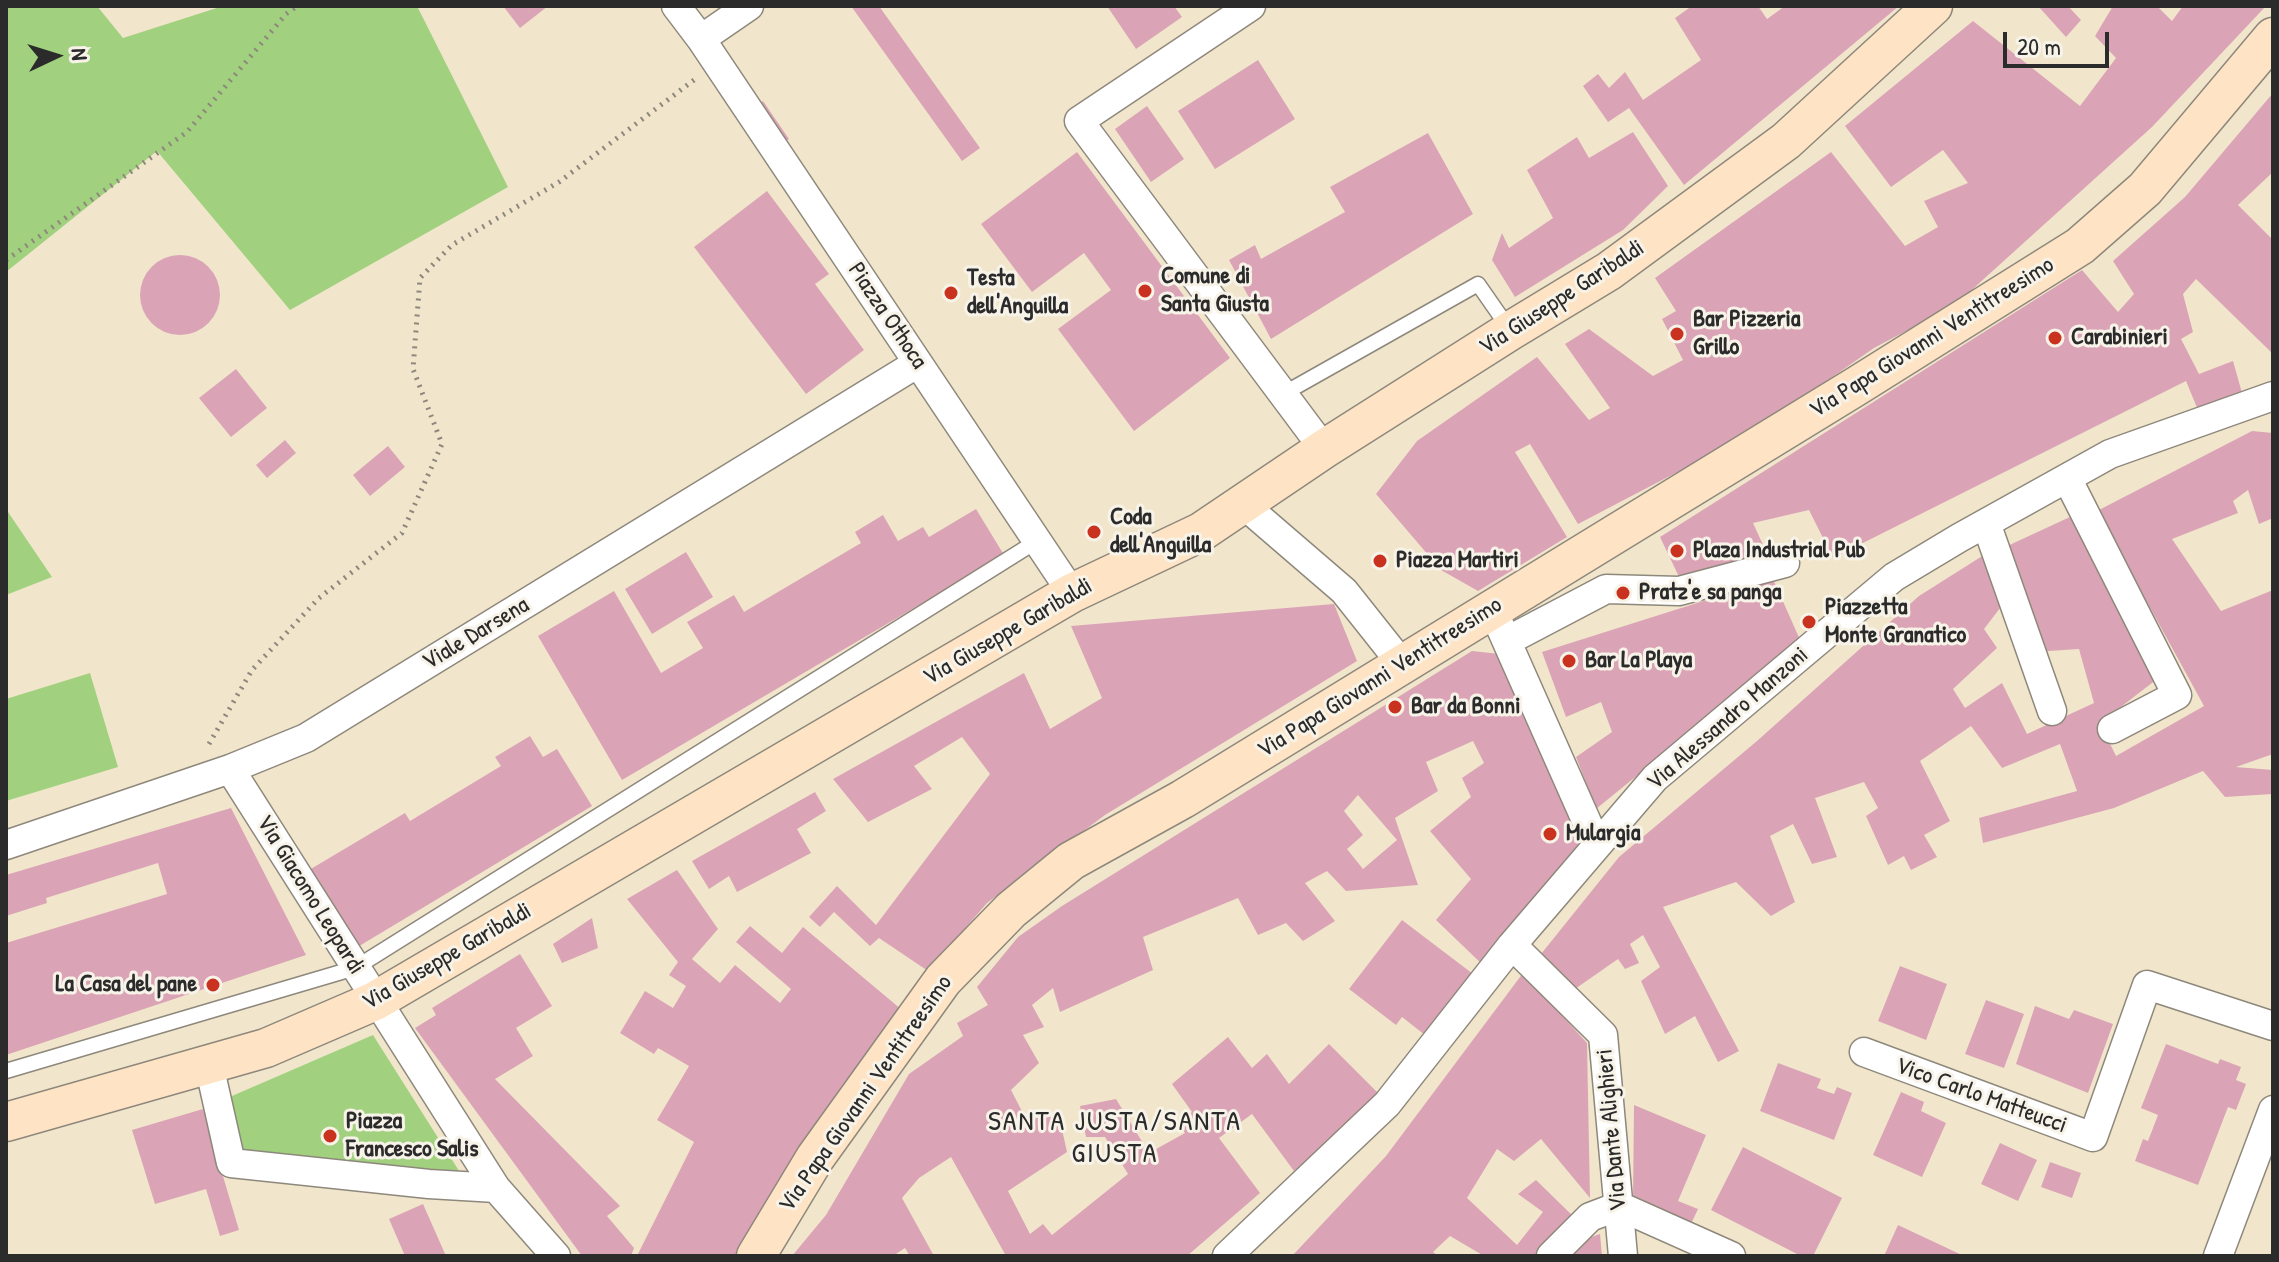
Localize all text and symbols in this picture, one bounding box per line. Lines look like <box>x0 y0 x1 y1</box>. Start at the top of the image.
north arrow <box>16 16 96 96</box>
scale bar <box>2007 16 2113 66</box>
text: 20 m <box>2017 30 2061 62</box>
text: N <box>65 47 95 61</box>
street label: Via Giuseppe Garibaldi <box>1474 234 1650 362</box>
street label: Via Papa Giovanni Ventitreesimo <box>1804 251 2060 425</box>
street label: Piazza Othoca <box>841 257 933 375</box>
place label: Comune di Santa Giusta <box>1161 263 1269 319</box>
place label: Testa dell'Anguilla <box>967 265 1068 321</box>
marker: Comune di Santa Giusta <box>1136 282 1154 300</box>
marker: Testa dell'Anguilla <box>942 284 960 302</box>
place label: Bar Pizzeria Grillo <box>1693 306 1800 362</box>
place label: Carabinieri <box>2071 324 2168 352</box>
marker: Bar Pizzeria Grillo <box>1668 325 1686 343</box>
marker: Carabinieri <box>2046 329 2064 347</box>
place label: Coda dell'Anguilla <box>1110 504 1211 560</box>
marker: Coda dell'Anguilla <box>1085 523 1103 541</box>
place label: Plaza Industrial Pub <box>1693 537 1865 565</box>
marker: Plaza Industrial Pub <box>1668 542 1686 560</box>
place label: Piazza Martiri <box>1396 547 1519 575</box>
marker: Piazza Martiri <box>1371 552 1389 570</box>
street label: Via Giuseppe Garibaldi <box>918 572 1098 692</box>
place label: Pratz'e sa panga <box>1639 579 1782 607</box>
marker: Pratz'e sa panga <box>1614 584 1632 602</box>
street label: Viale Darsena <box>418 591 534 677</box>
street label: Via Papa Giovanni Ventitreesimo <box>1252 591 1508 765</box>
place label: Piazzetta Monte Granatico <box>1825 594 1966 650</box>
marker: Piazzetta Monte Granatico <box>1800 613 1818 631</box>
street label: Via Alessandro Manzoni <box>1641 641 1815 797</box>
place label: Bar La Playa <box>1585 647 1692 675</box>
marker: Bar La Playa <box>1560 652 1578 670</box>
place label: Bar da Bonni <box>1411 693 1521 721</box>
marker: Bar da Bonni <box>1386 698 1404 716</box>
street label: Via Giacomo Leopardi <box>249 810 371 980</box>
place label: Mulargia <box>1566 820 1640 848</box>
marker: Mulargia <box>1541 825 1559 843</box>
street label: Via Giuseppe Garibaldi <box>357 897 537 1017</box>
street label: Via Papa Giovanni Ventitreesimo <box>773 970 959 1218</box>
place label: La Casa del pane <box>56 971 197 999</box>
marker: La Casa del pane <box>204 976 222 994</box>
street label: Via Dante Alighieri <box>1591 1048 1633 1212</box>
street label: Vico Carlo Matteucci <box>1891 1052 2071 1140</box>
district label: SANTA JUSTA/SANTA GIUSTA <box>988 1106 1242 1172</box>
place label: Piazza Francesco Salis <box>346 1108 479 1164</box>
marker: Piazza Francesco Salis <box>321 1127 339 1145</box>

